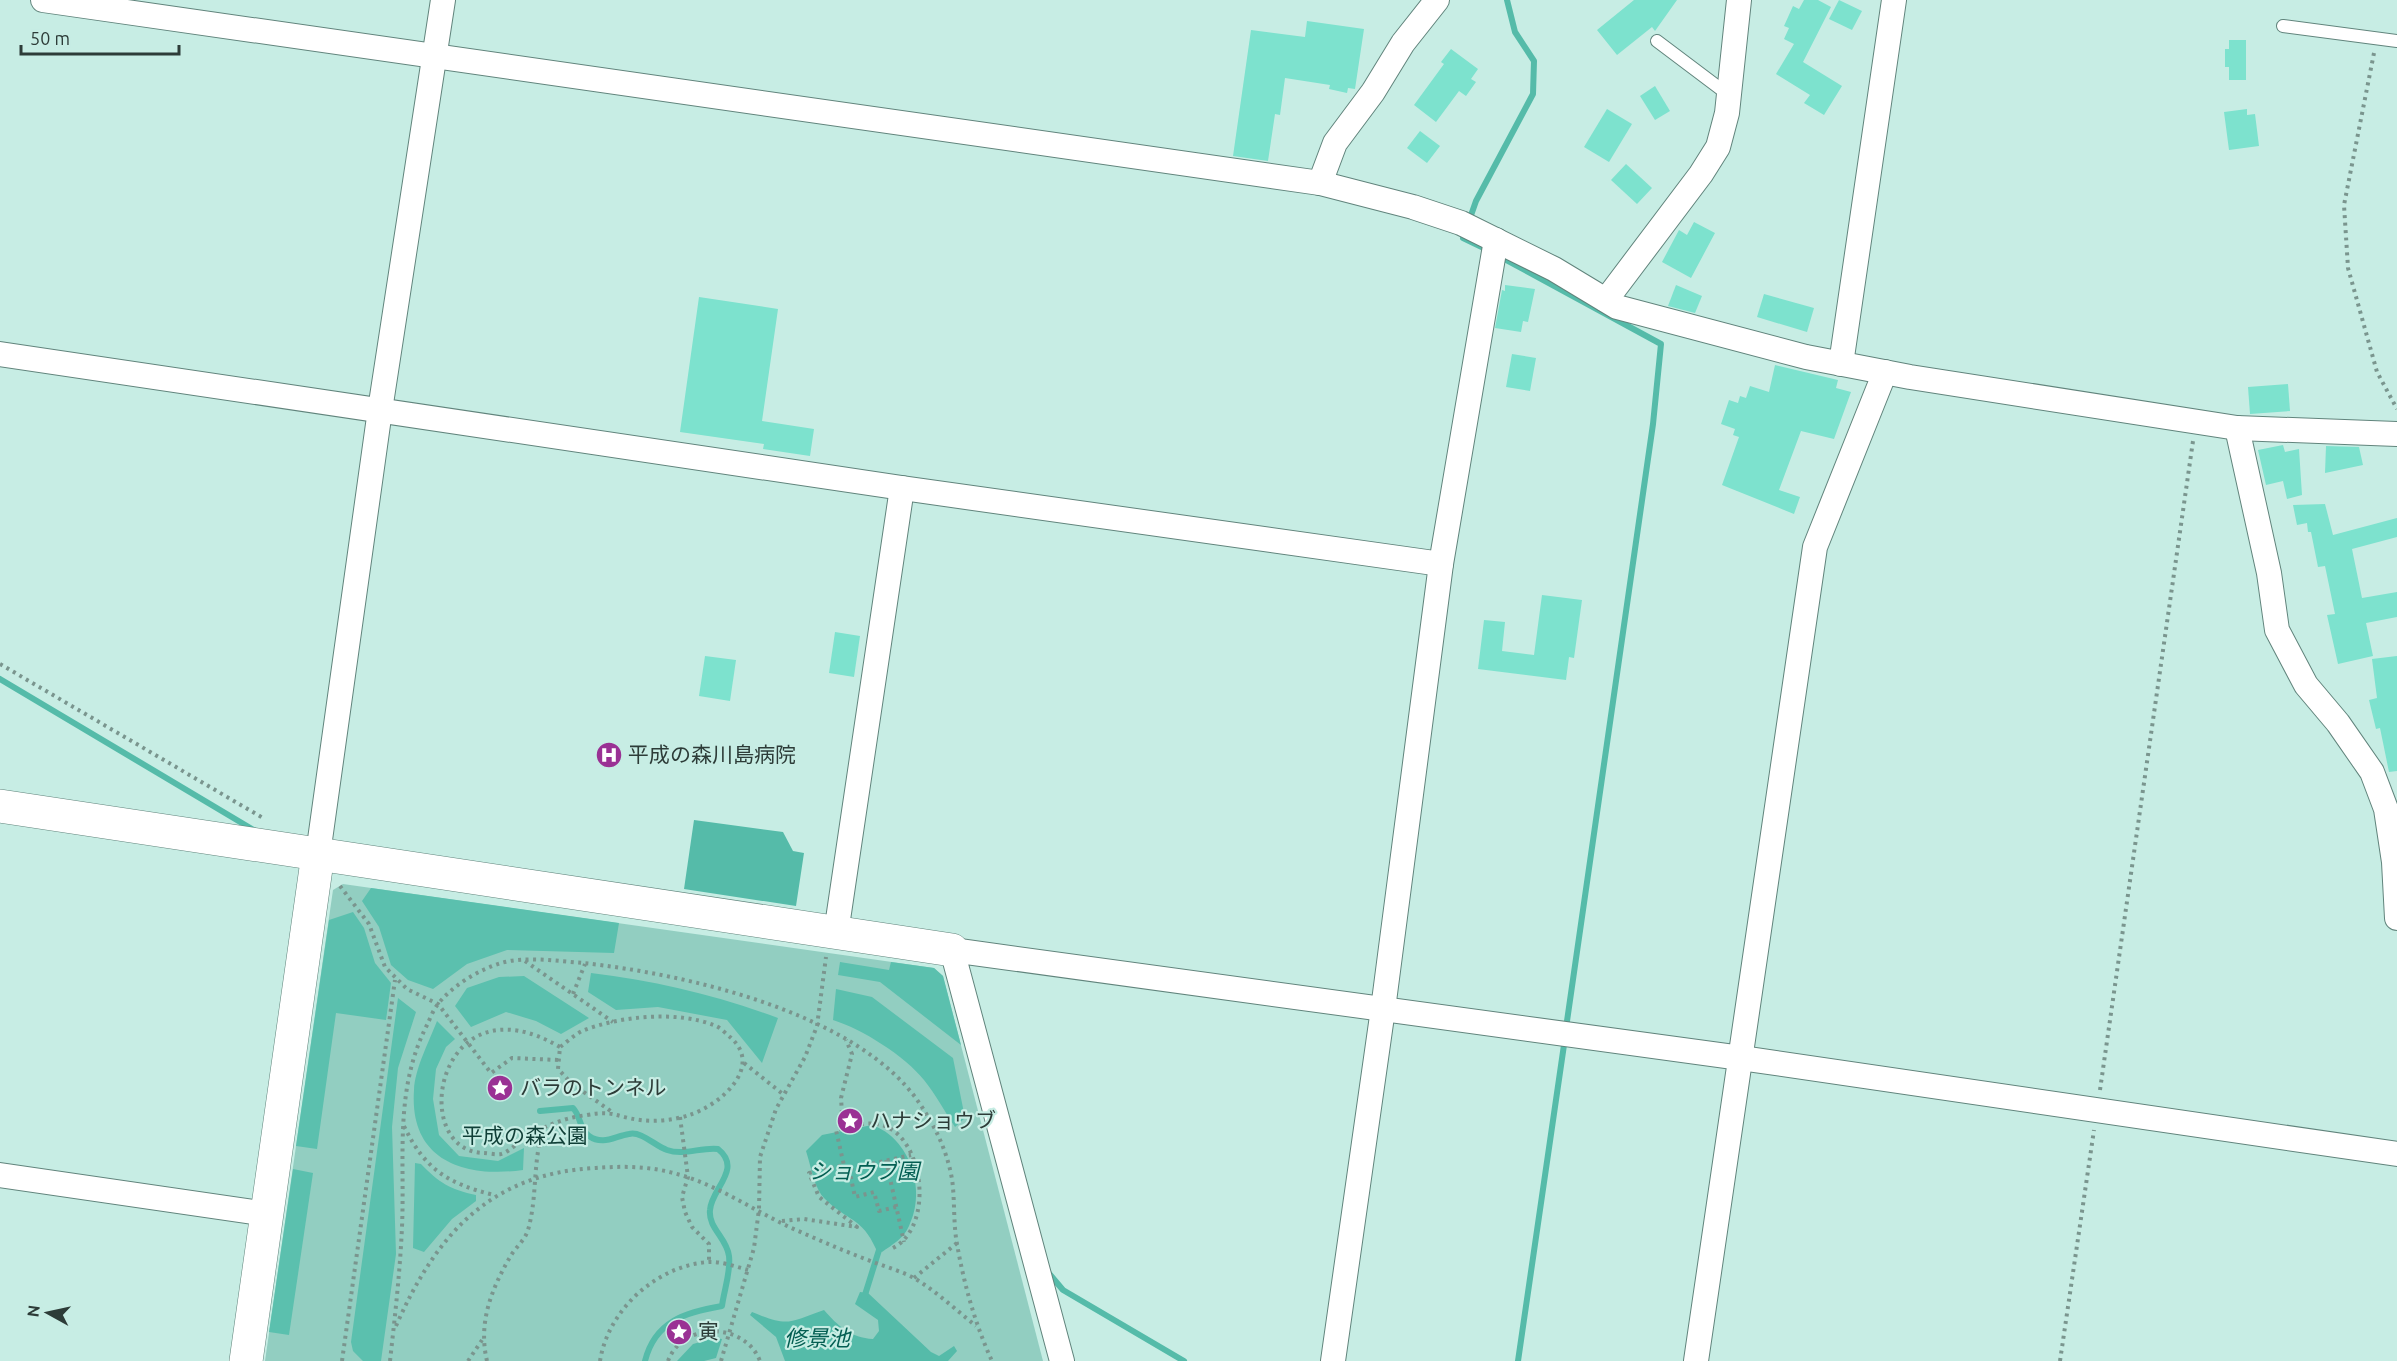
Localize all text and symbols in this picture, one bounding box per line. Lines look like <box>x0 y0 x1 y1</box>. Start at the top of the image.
scale bar <box>21 18 178 56</box>
text: 50 m <box>30 28 70 48</box>
hospital icon: 平成の森川島病院 <box>594 740 624 770</box>
place label: 平成の森川島病院 <box>628 742 796 766</box>
place icon: バラのトンネル <box>485 1073 515 1103</box>
place label: バラのトンネル <box>520 1075 667 1099</box>
place icon: ハナショウブ <box>835 1106 865 1136</box>
place label: ハナショウブ <box>870 1108 996 1132</box>
park label: 平成の森公園 <box>462 1123 588 1147</box>
water label: ショウブ園 <box>809 1158 922 1183</box>
north arrow <box>18 1283 78 1343</box>
text: N <box>23 1304 43 1318</box>
place icon: 寅 <box>664 1317 694 1347</box>
place label: 寅 <box>698 1319 719 1343</box>
water label: 修景池 <box>784 1325 852 1350</box>

